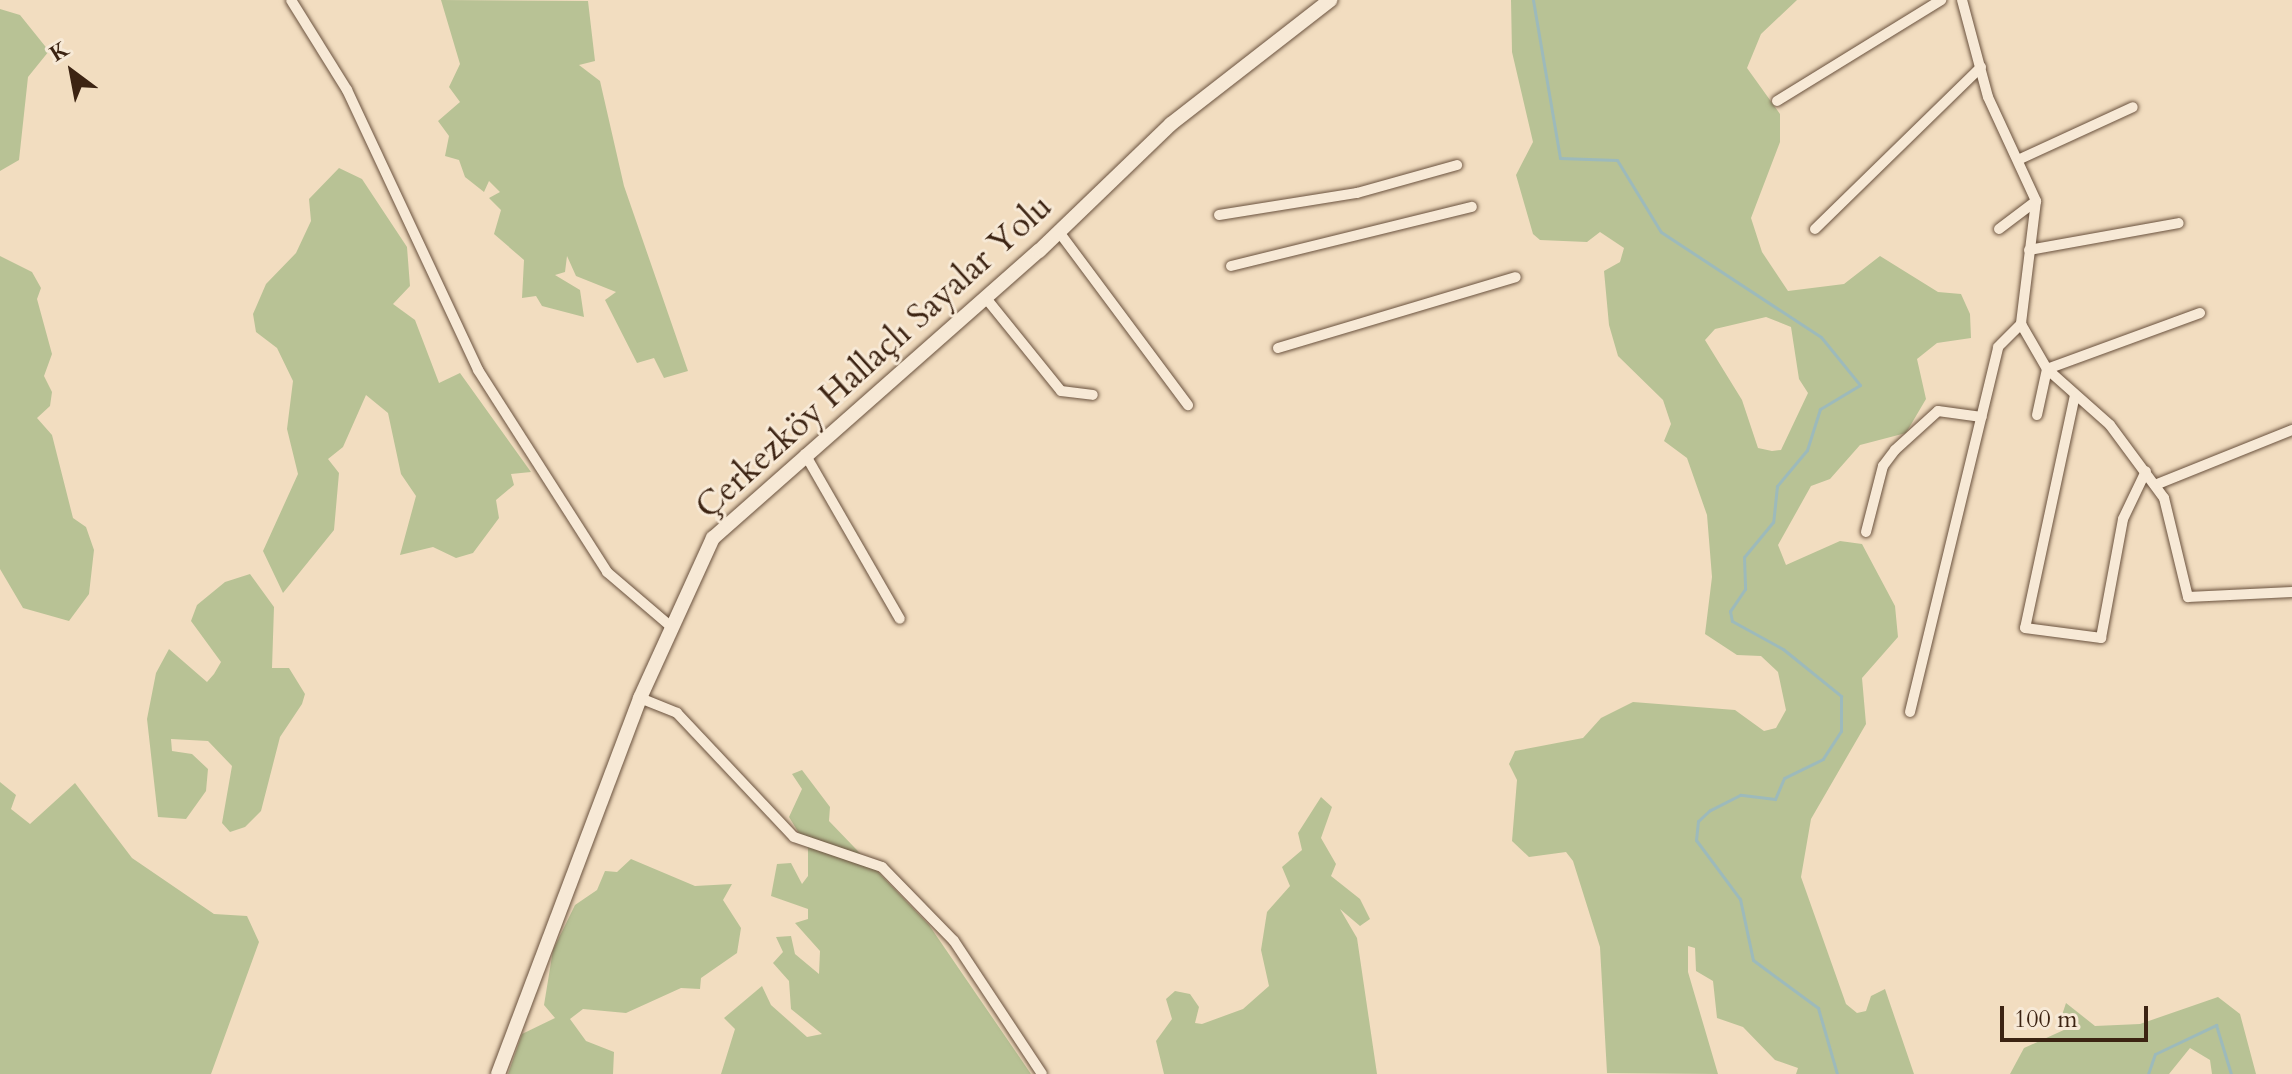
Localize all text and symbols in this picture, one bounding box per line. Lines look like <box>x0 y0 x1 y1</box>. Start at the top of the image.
north arrow <box>32 32 112 112</box>
text: K <box>44 34 75 69</box>
street label: Çerkezköy Hallaçlı Sayalar Yolu <box>688 186 1060 528</box>
scale bar <box>2004 990 2152 1040</box>
text: 100 m <box>2014 1003 2078 1036</box>

